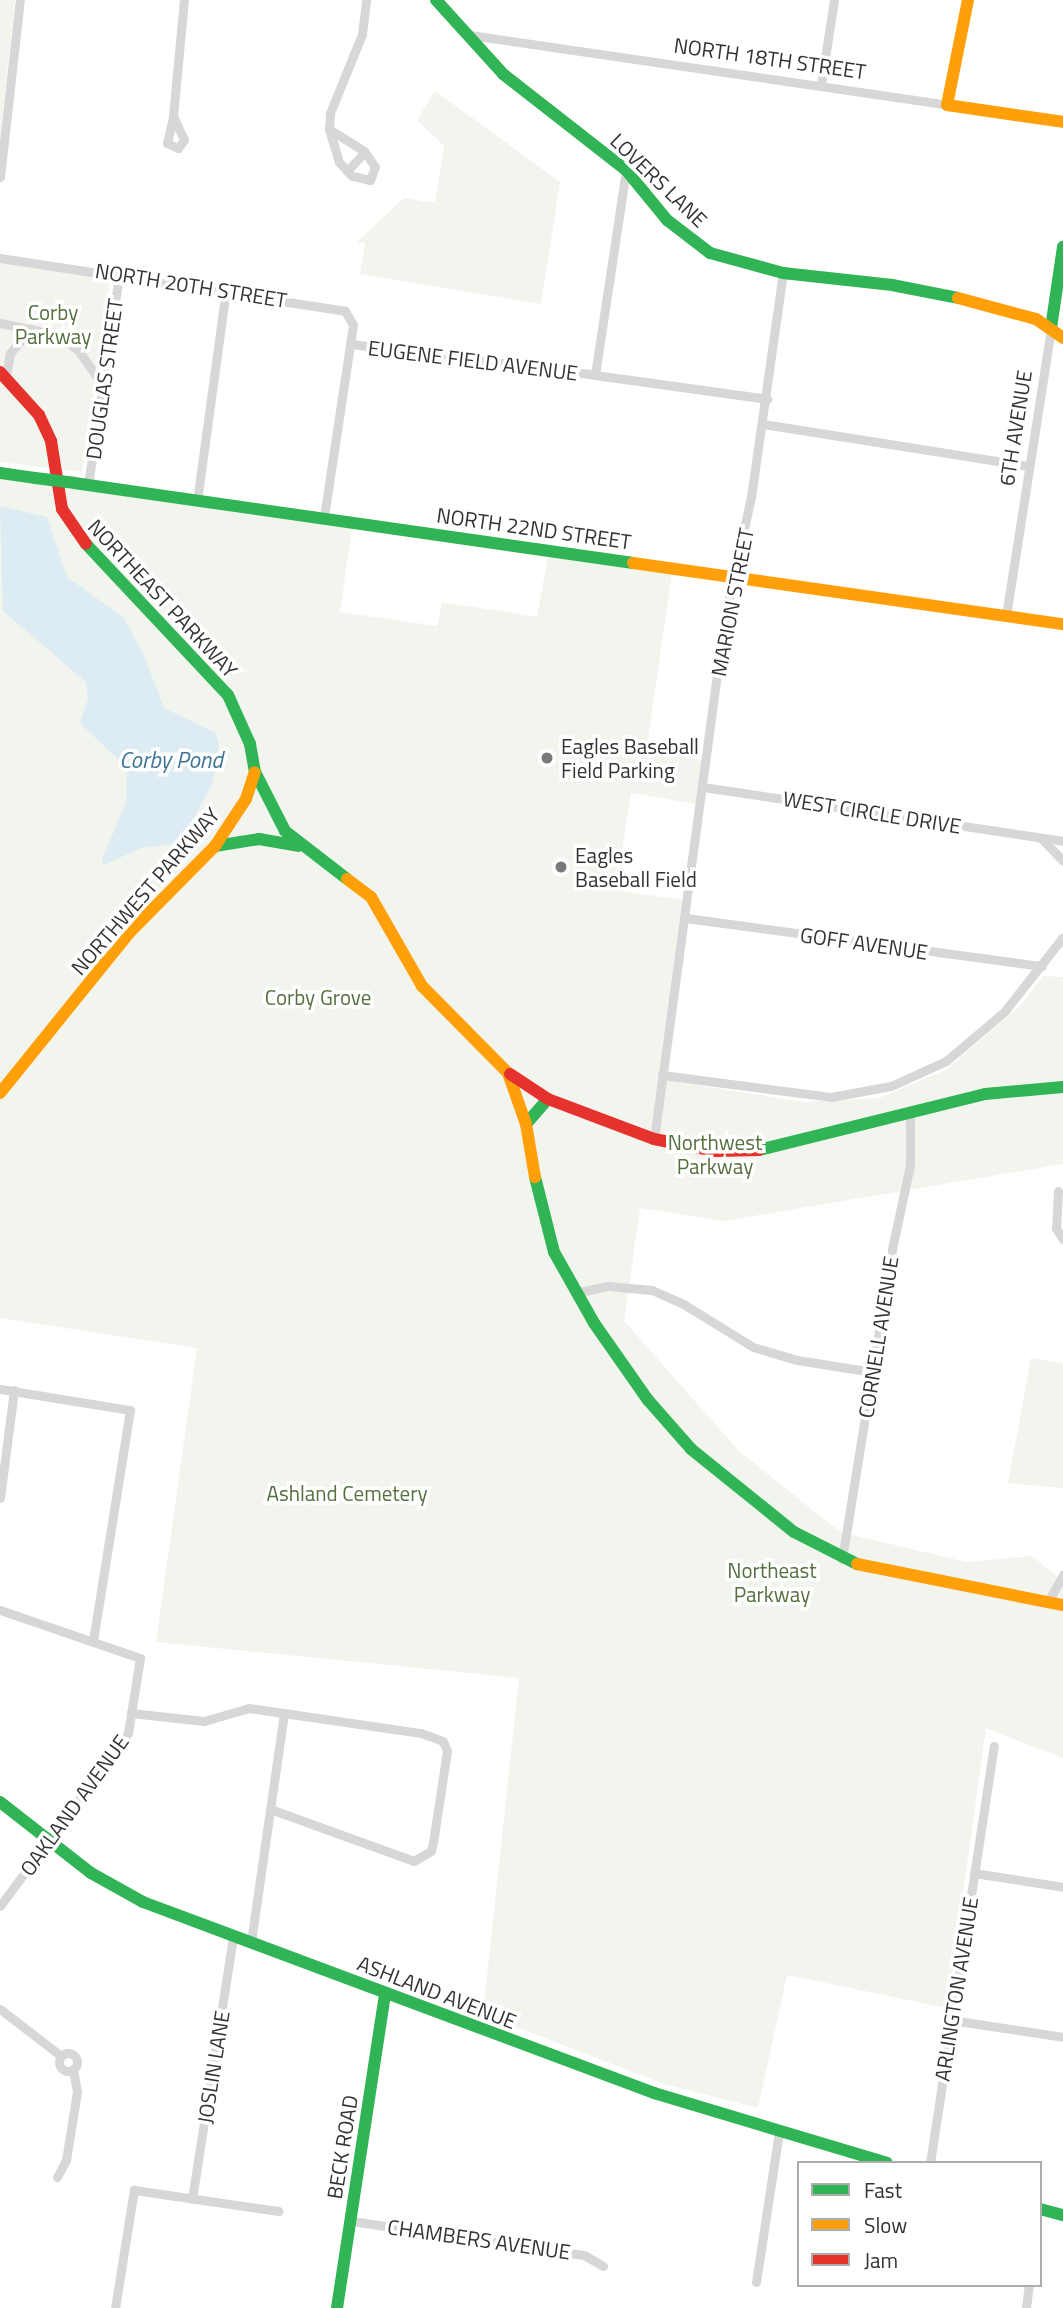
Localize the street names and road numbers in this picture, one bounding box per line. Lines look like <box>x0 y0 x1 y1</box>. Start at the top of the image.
street label: NORTH 18TH STREET <box>672 32 868 84</box>
street label: LOVERS LANE <box>606 128 712 232</box>
street label: NORTH 20TH STREET <box>93 257 289 313</box>
street label: DOUGLAS STREET <box>80 297 128 461</box>
street label: EUGENE FIELD AVENUE <box>367 335 579 385</box>
street label: 6TH AVENUE <box>993 368 1037 488</box>
street label: NORTH 22ND STREET <box>435 502 633 554</box>
street label: NORTHEAST PARKWAY <box>83 514 243 682</box>
street label: MARION STREET <box>705 526 759 678</box>
street label: WEST CIRCLE DRIVE <box>781 785 963 839</box>
street label: NORTHWEST PARKWAY <box>66 802 224 980</box>
street label: GOFF AVENUE <box>799 922 929 964</box>
street label: CORNELL AVENUE <box>853 1254 903 1420</box>
street label: OAKLAND AVENUE <box>14 1730 134 1880</box>
street label: ARLINGTON AVENUE <box>929 1895 983 2083</box>
street label: ASHLAND AVENUE <box>354 1950 520 2034</box>
street label: JOSLIN LANE <box>192 2009 234 2125</box>
street label: BECK ROAD <box>321 2093 363 2201</box>
street label: CHAMBERS AVENUE <box>386 2214 572 2264</box>

